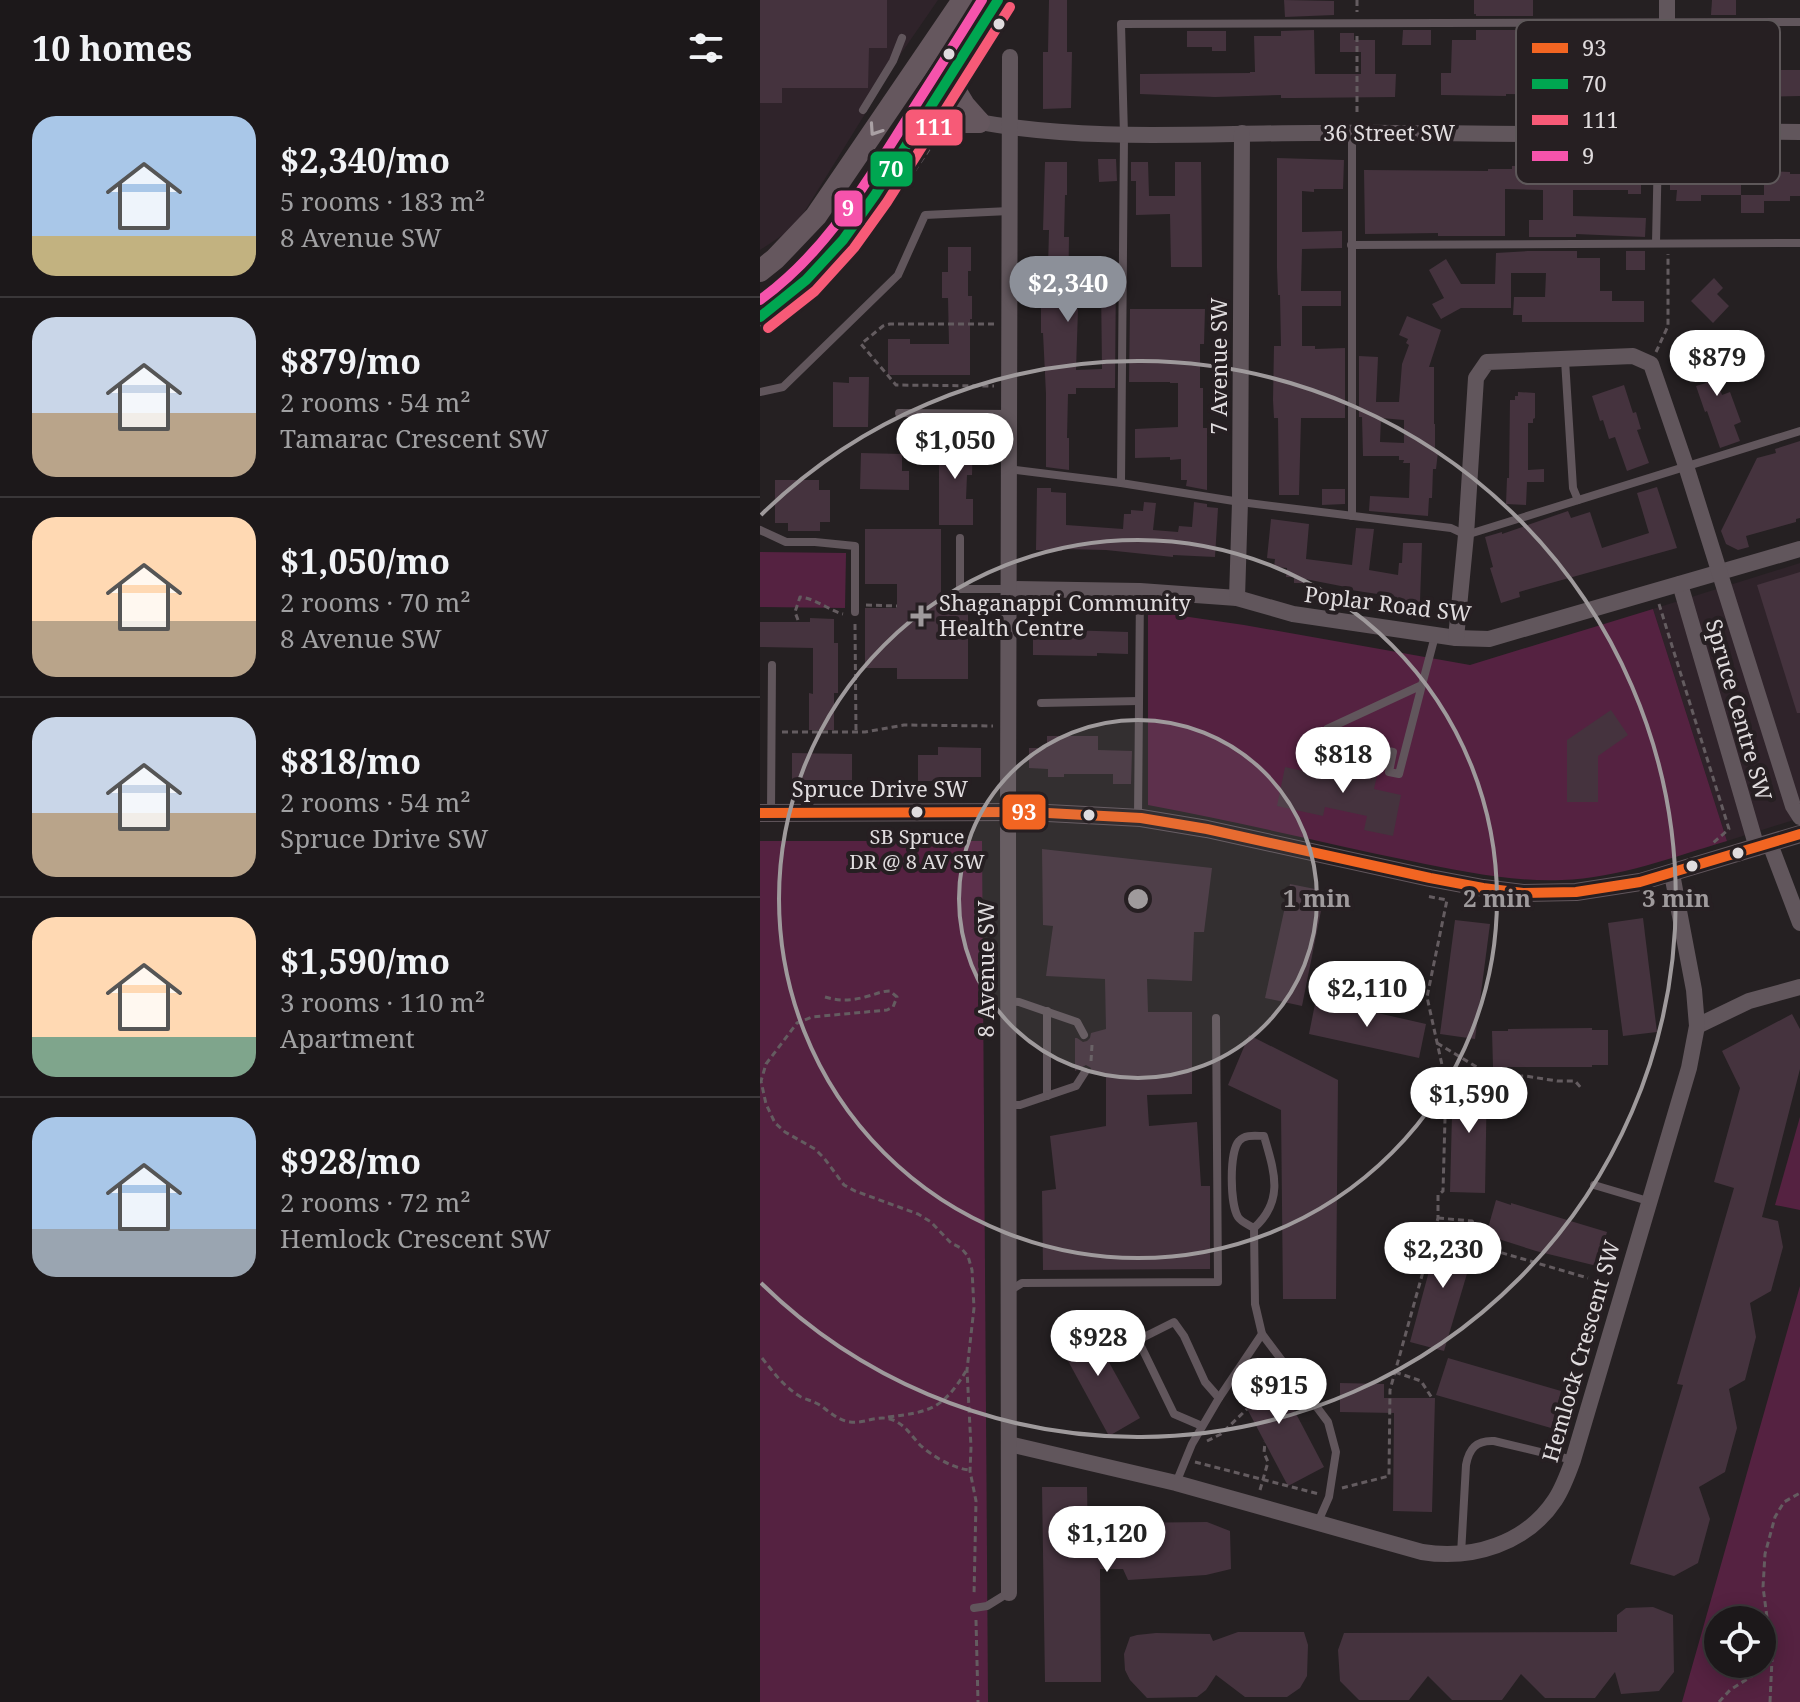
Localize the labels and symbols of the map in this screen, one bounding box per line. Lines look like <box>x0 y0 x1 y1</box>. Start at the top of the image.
unlabelled marker <box>991 16 1007 32</box>
legend <box>1516 20 1780 184</box>
text: 93 <box>1582 32 1607 62</box>
unlabelled marker <box>941 46 957 62</box>
text: 70 <box>1582 68 1607 98</box>
text: 111 <box>1582 104 1619 134</box>
line badge: 111 <box>904 108 964 147</box>
text: 111 <box>915 111 953 141</box>
street label: 36 Street SW <box>1323 117 1455 147</box>
one-way arrow <box>870 121 885 135</box>
text: 9 <box>1582 140 1594 170</box>
line badge: 70 <box>869 150 914 188</box>
text: 70 <box>879 153 903 183</box>
line badge: 9 <box>833 189 864 228</box>
text: 9 <box>842 192 854 222</box>
pin: $2,340 <box>1003 256 1133 324</box>
street label: 7 Avenue SW <box>1203 298 1233 434</box>
pin: $879 <box>1670 330 1764 398</box>
pin: $1,050 <box>890 413 1020 481</box>
street label: Poplar Road SW <box>1303 578 1473 628</box>
place label: Shaganappi Community Health Centre <box>939 587 1192 642</box>
marker: Shaganappi Community Health Centre <box>910 605 932 627</box>
street label: Spruce Centre SW <box>1700 615 1780 804</box>
pin: $818 <box>1296 727 1390 795</box>
street label: Spruce Drive SW <box>792 773 968 803</box>
line badge: 93 <box>1001 793 1047 831</box>
text: 93 <box>1012 796 1036 826</box>
marker: SB Spruce DR @ 8 AV SW <box>909 804 925 820</box>
unlabelled marker <box>1081 807 1097 823</box>
place label: SB Spruce DR @ 8 AV SW <box>849 823 985 875</box>
unlabelled marker <box>1730 845 1746 861</box>
unlabelled marker <box>1684 858 1700 874</box>
text: 1 min <box>1283 881 1351 914</box>
text: 2 min <box>1463 881 1531 914</box>
text: 3 min <box>1642 881 1710 914</box>
centre of rings <box>1124 885 1152 913</box>
street label: 8 Avenue SW <box>970 901 1000 1037</box>
pin: $2,110 <box>1302 961 1432 1029</box>
pin: $1,590 <box>1404 1067 1534 1135</box>
pin: $2,230 <box>1378 1222 1508 1290</box>
street label: Hemlock Crescent SW <box>1534 1236 1626 1465</box>
pin: $928 <box>1051 1310 1145 1378</box>
pin: $915 <box>1232 1358 1326 1426</box>
pin: $1,120 <box>1042 1506 1172 1574</box>

